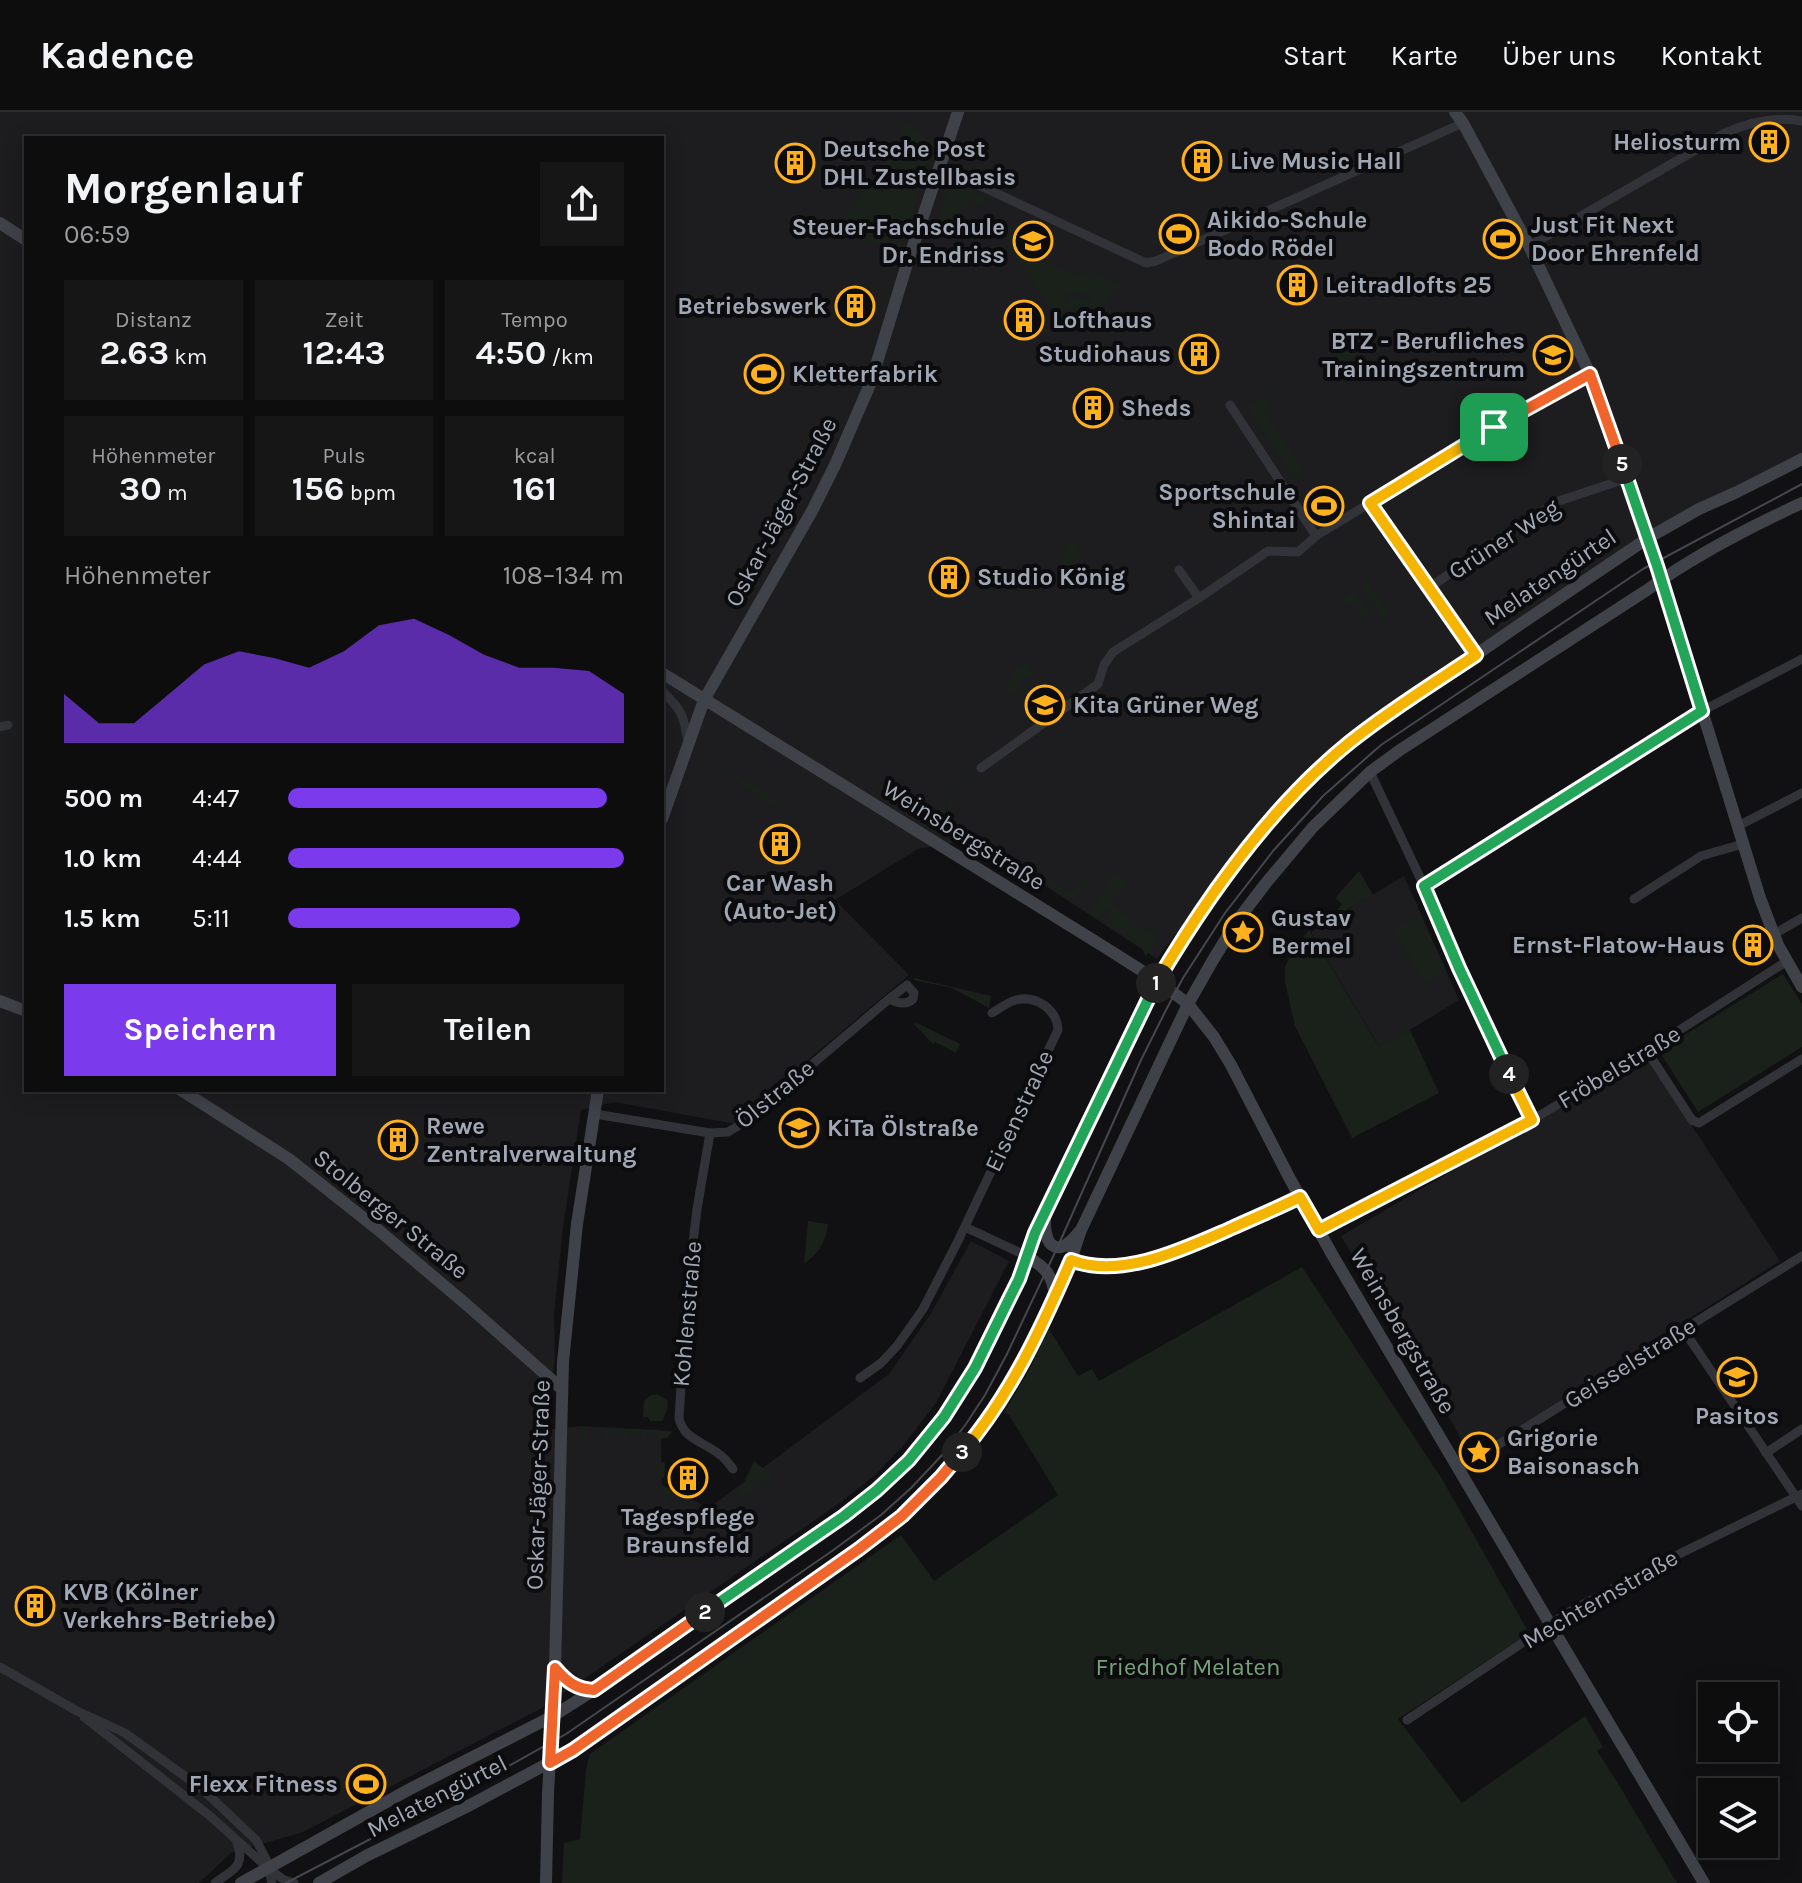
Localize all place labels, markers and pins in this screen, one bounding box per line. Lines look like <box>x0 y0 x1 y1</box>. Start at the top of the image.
building icon: Heliosturm <box>1748 121 1790 163</box>
place label: Heliosturm <box>1613 128 1741 156</box>
place label: Deutsche Post DHL Zustellbasis <box>823 135 1016 191</box>
building icon: Live Music Hall <box>1181 140 1223 182</box>
building icon: Deutsche Post DHL Zustellbasis <box>774 142 816 184</box>
place label: Live Music Hall <box>1230 147 1402 175</box>
place label: Aikido-Schule Bodo Rödel <box>1207 206 1367 262</box>
place label: Just Fit Next Door Ehrenfeld <box>1531 211 1700 267</box>
place label: Steuer-Fachschule Dr. Endriss <box>792 213 1005 269</box>
sports icon: Aikido-Schule Bodo Rödel <box>1158 213 1200 255</box>
sports icon: Just Fit Next Door Ehrenfeld <box>1482 218 1524 260</box>
school or university icon: Steuer-Fachschule Dr. Endriss <box>1012 220 1054 262</box>
building icon: Leitradlofts 25 <box>1276 264 1318 306</box>
place label: Leitradlofts 25 <box>1325 271 1492 299</box>
building icon: Betriebswerk <box>834 285 876 327</box>
place label: Betriebswerk <box>677 292 827 320</box>
building icon: Lofthaus <box>1003 299 1045 341</box>
place label: Lofthaus <box>1052 306 1152 334</box>
place label: BTZ - Berufliches Trainingszentrum <box>1322 327 1525 383</box>
building icon: Studiohaus <box>1178 333 1220 375</box>
school or university icon: BTZ - Berufliches Trainingszentrum <box>1532 334 1574 376</box>
place label: Studiohaus <box>1038 340 1171 368</box>
sports icon: Kletterfabrik <box>743 353 785 395</box>
place label: Kletterfabrik <box>792 360 938 388</box>
building icon: Sheds <box>1072 387 1114 429</box>
pin <box>1460 393 1528 461</box>
place label: Sheds <box>1121 394 1191 422</box>
pin: 5 <box>1602 444 1642 484</box>
place label: Sportschule Shintai <box>1158 478 1296 534</box>
sports icon: Sportschule Shintai <box>1303 485 1345 527</box>
building icon: Studio König <box>928 556 970 598</box>
place label: Studio König <box>977 563 1125 591</box>
school or university icon: Kita Grüner Weg <box>1024 684 1066 726</box>
place label: Kita Grüner Weg <box>1073 691 1259 719</box>
building icon: Car Wash (Auto-Jet) <box>759 823 801 865</box>
place label: Car Wash (Auto-Jet) <box>723 869 837 925</box>
place label: Gustav Bermel <box>1271 904 1352 960</box>
place icon: Gustav Bermel <box>1222 911 1264 953</box>
building icon: Ernst-Flatow-Haus <box>1732 924 1774 966</box>
place label: Ernst-Flatow-Haus <box>1512 931 1725 959</box>
pin: 1 <box>1136 963 1176 1003</box>
pin: 4 <box>1489 1054 1529 1094</box>
school or university icon: KiTa Ölstraße <box>778 1107 820 1149</box>
place label: Rewe Zentralverwaltung <box>426 1112 637 1168</box>
place label: KiTa Ölstraße <box>827 1114 979 1142</box>
building icon: Rewe Zentralverwaltung <box>377 1119 419 1161</box>
school or university icon: Pasitos <box>1716 1356 1758 1398</box>
place label: Pasitos <box>1695 1402 1779 1430</box>
place label: Grigorie Baisonasch <box>1507 1424 1640 1480</box>
place icon: Grigorie Baisonasch <box>1458 1431 1500 1473</box>
pin: 3 <box>942 1432 982 1472</box>
building icon: Tagespflege Braunsfeld <box>667 1457 709 1499</box>
place label: Tagespflege Braunsfeld <box>621 1503 755 1559</box>
place label: KVB (Kölner Verkehrs-Betriebe) <box>63 1578 276 1634</box>
building icon: KVB (Kölner Verkehrs-Betriebe) <box>14 1585 56 1627</box>
pin: 2 <box>685 1592 725 1632</box>
sports icon: Flexx Fitness <box>345 1763 387 1805</box>
place label: Flexx Fitness <box>189 1770 338 1798</box>

